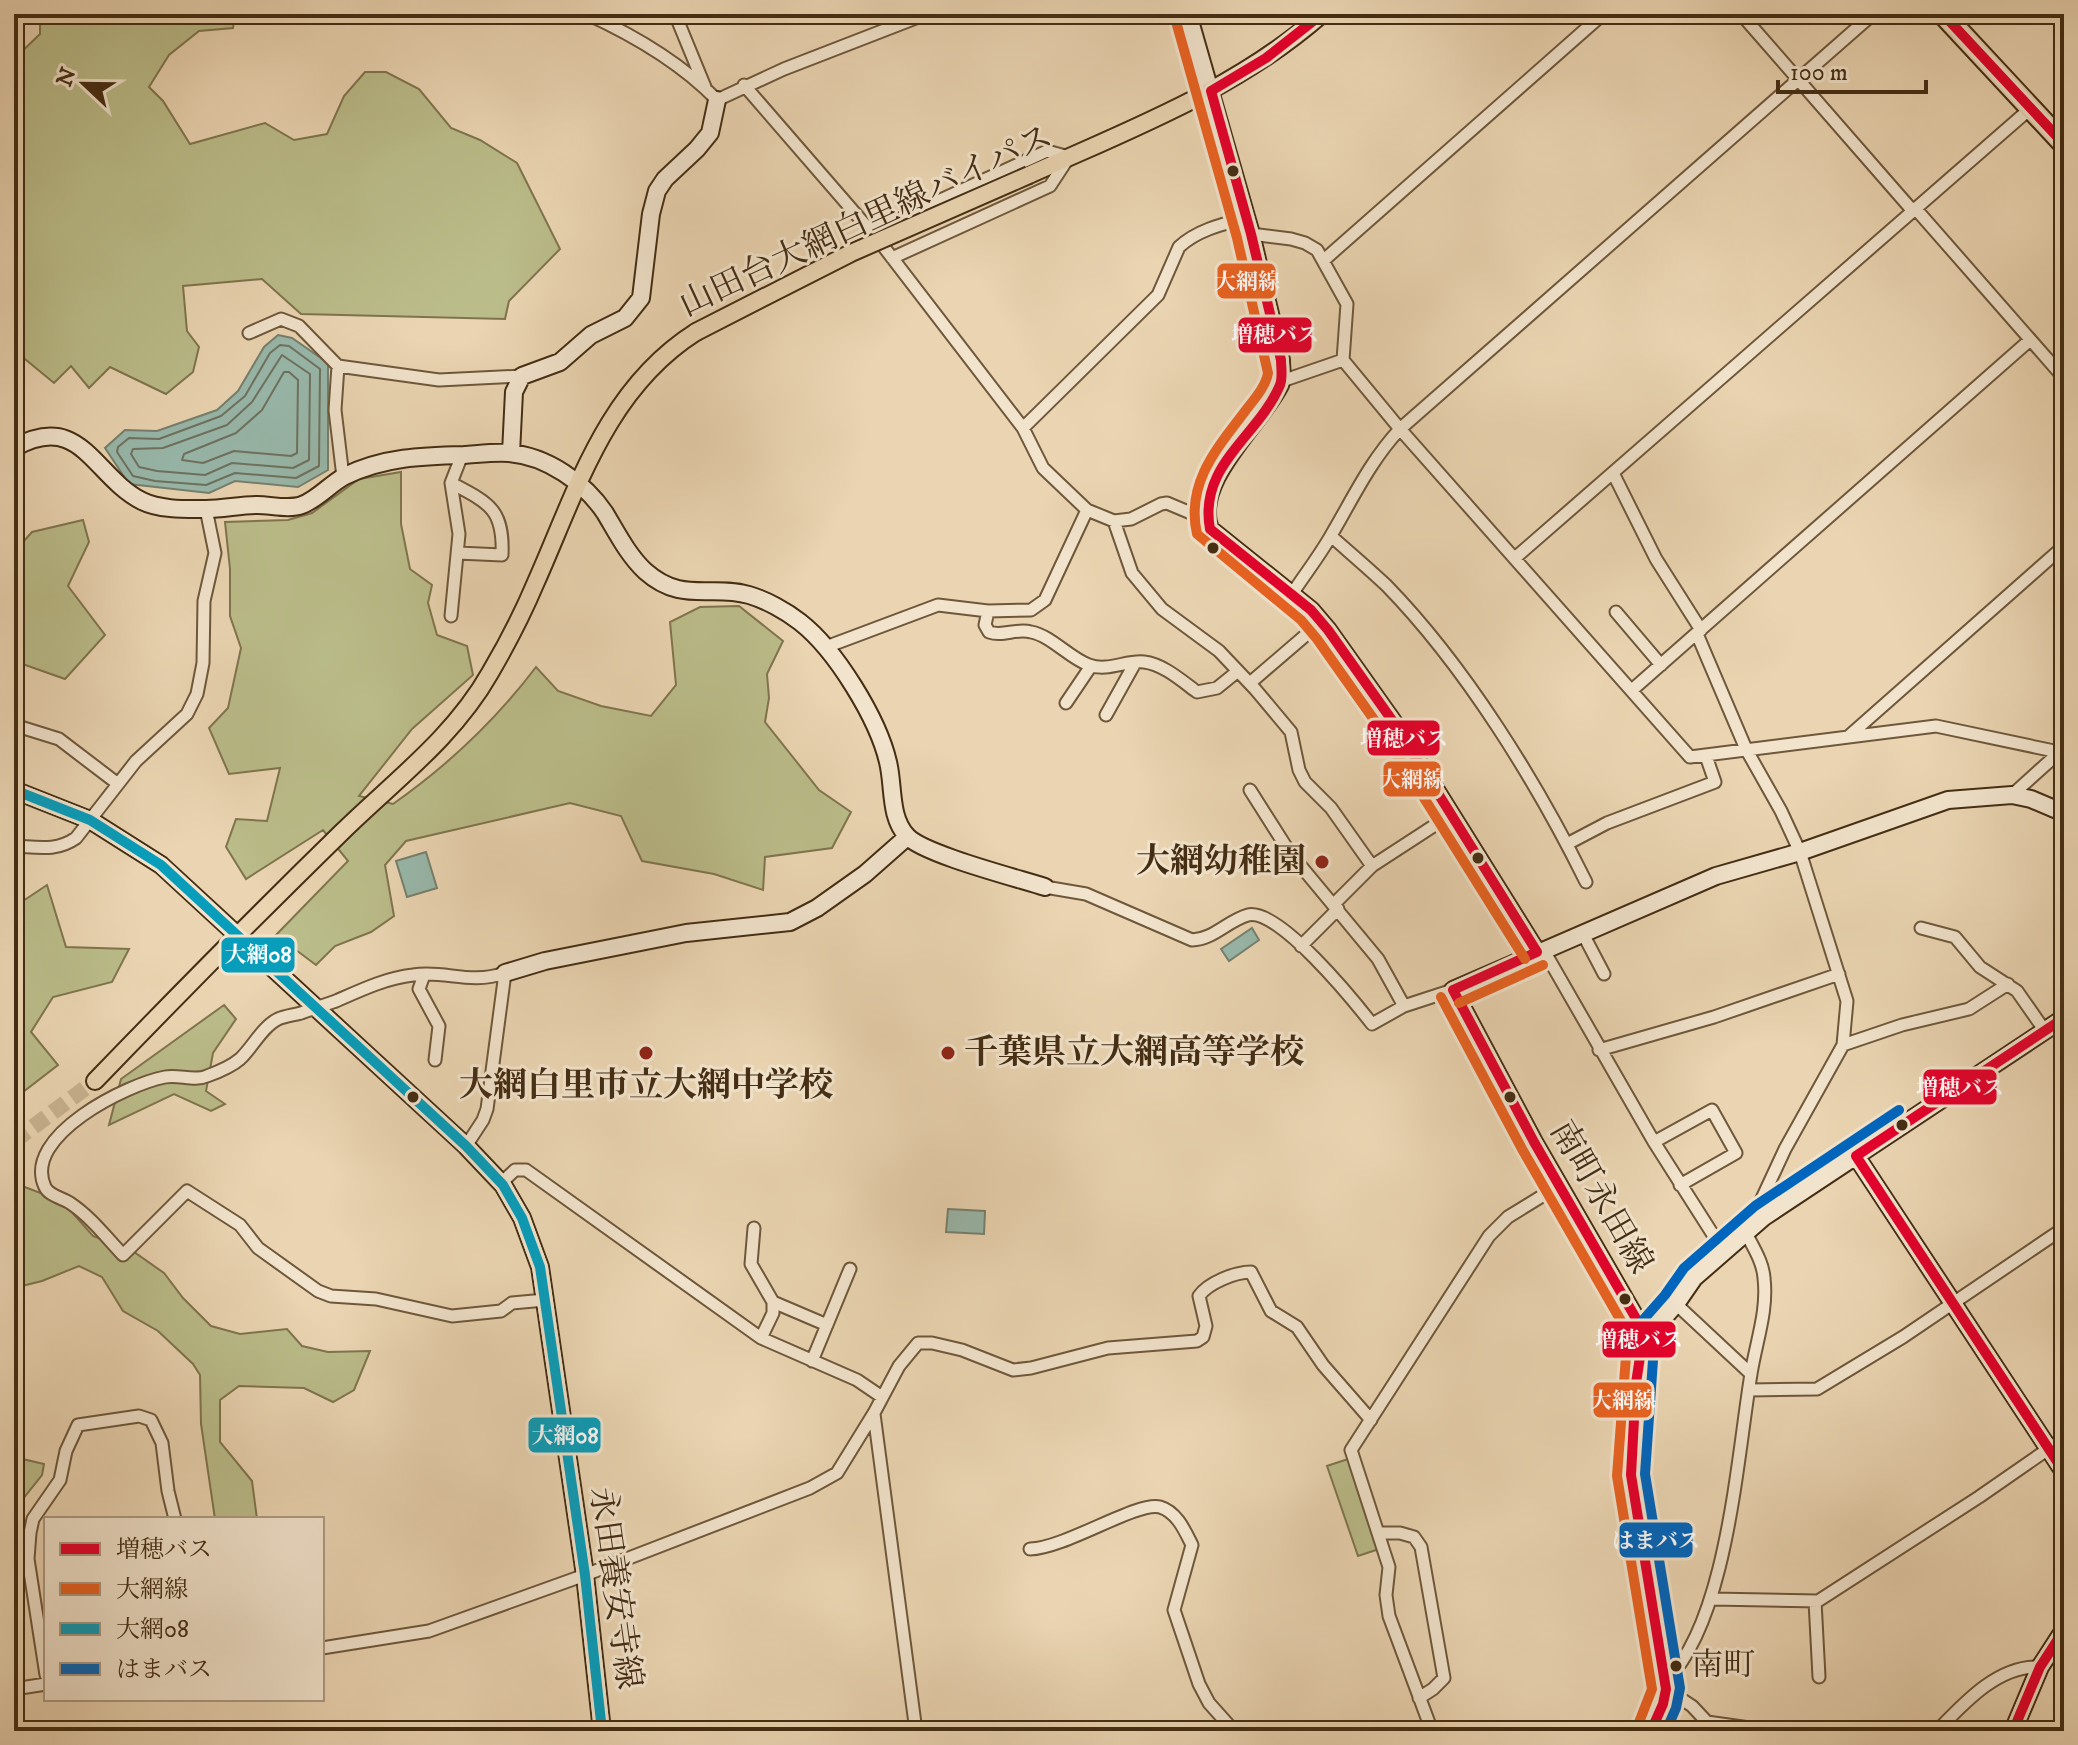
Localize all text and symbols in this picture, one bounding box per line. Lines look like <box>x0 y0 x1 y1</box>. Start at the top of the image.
north arrow <box>44 44 124 124</box>
scale bar <box>1778 44 1926 94</box>
text: 100 m <box>1790 58 1848 88</box>
text: N <box>51 64 83 91</box>
street label: 山田台大網白里線バイパス <box>673 116 1059 326</box>
unlabelled marker <box>1225 163 1241 179</box>
line badge: 大網線 <box>1216 262 1277 300</box>
text: 大網線 <box>1214 269 1280 296</box>
line badge: 増穂バス <box>1237 316 1313 354</box>
text: 増穂バス <box>1231 322 1319 349</box>
unlabelled marker <box>1205 540 1221 556</box>
line badge: 増穂バス <box>1366 719 1441 757</box>
text: 増穂バス <box>1360 726 1448 753</box>
line badge: 大網線 <box>1382 760 1442 798</box>
text: 大網線 <box>1379 767 1445 794</box>
place label: 大網幼稚園 <box>1136 841 1306 883</box>
unlabelled marker <box>1470 850 1486 866</box>
marker: 大網幼稚園 <box>1313 853 1331 871</box>
line badge: 大網08 <box>220 936 296 974</box>
text: 大網08 <box>225 942 291 969</box>
place label: 千葉県立大網高等学校 <box>964 1032 1304 1074</box>
marker: 大網白里市立大網中学校 <box>637 1044 655 1062</box>
marker: 千葉県立大網高等学校 <box>939 1044 957 1062</box>
place label: 大網白里市立大網中学校 <box>459 1065 833 1107</box>
line badge: 増穂バス <box>1922 1068 1998 1106</box>
text: 増穂バス <box>1916 1075 2004 1102</box>
unlabelled marker <box>405 1089 421 1105</box>
unlabelled marker <box>1502 1089 1518 1105</box>
street label: 南町永田線 <box>1540 1113 1662 1281</box>
unlabelled marker <box>1894 1117 1910 1133</box>
unlabelled marker <box>1617 1291 1633 1307</box>
line badge: 増穂バス <box>1601 1320 1677 1359</box>
text: 増穂バス <box>1595 1327 1683 1354</box>
line badge: 大網線 <box>1592 1381 1653 1419</box>
text: 大網線 <box>1590 1388 1656 1415</box>
line badge: 大網08 <box>527 1416 602 1454</box>
text: 大網08 <box>532 1423 598 1450</box>
street label: 永田養安寺線 <box>580 1484 650 1692</box>
legend <box>44 1517 324 1701</box>
line badge: はまバス <box>1618 1521 1694 1559</box>
text: はまバス <box>1612 1528 1700 1555</box>
text: 増穂バス <box>116 1535 212 1565</box>
text: 大網線 <box>116 1575 188 1605</box>
text: 大網08 <box>116 1615 189 1645</box>
place label: 南町 <box>1691 1646 1755 1686</box>
text: はまバス <box>116 1655 212 1685</box>
marker: 南町 <box>1668 1658 1684 1674</box>

